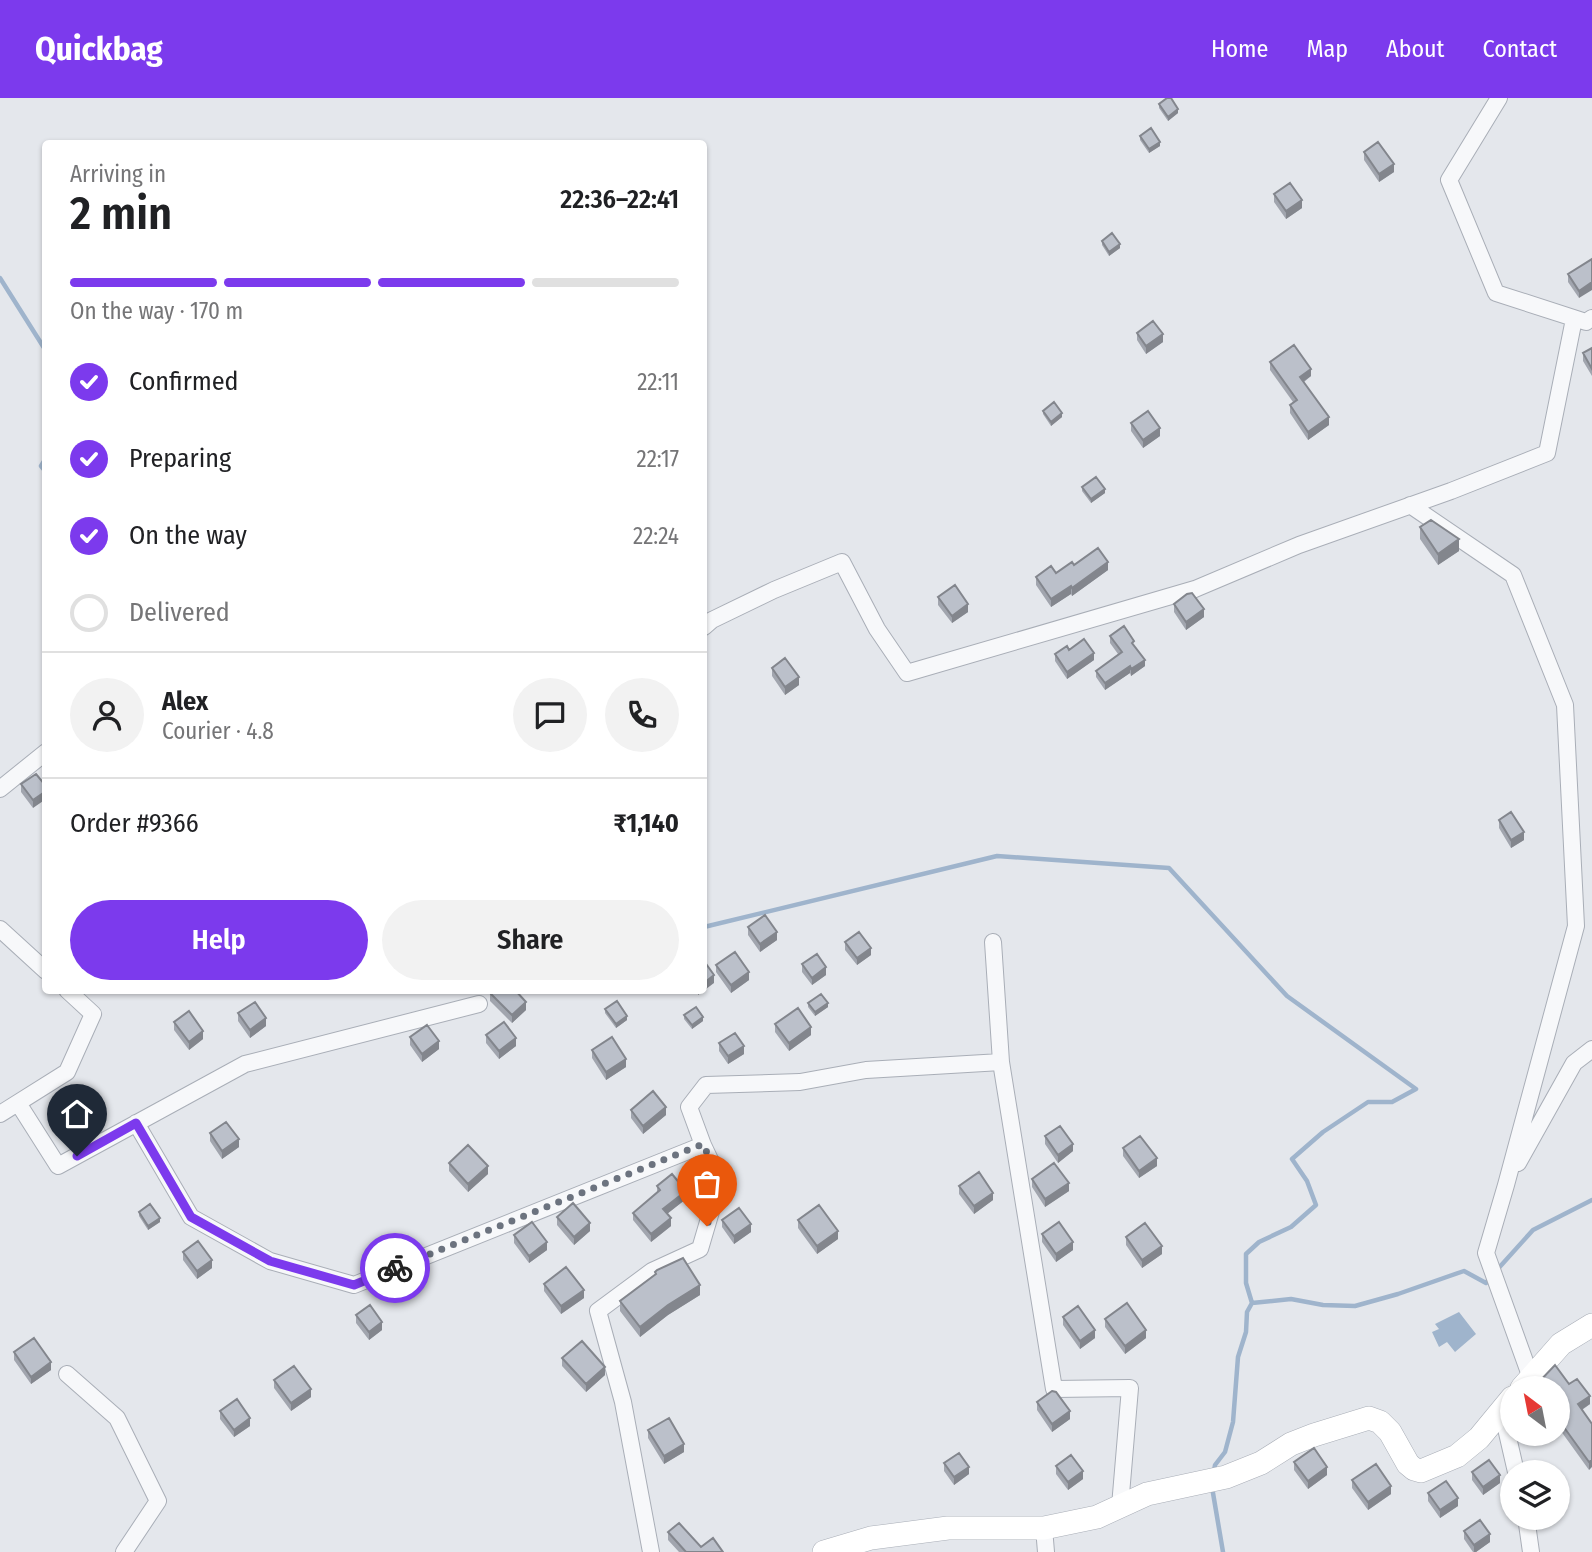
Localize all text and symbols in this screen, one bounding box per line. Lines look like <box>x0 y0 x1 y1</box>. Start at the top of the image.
text: Quickbag <box>35 29 163 69</box>
text: Home <box>1211 35 1268 63</box>
text: Map <box>1306 35 1348 63</box>
text: About <box>1386 35 1444 63</box>
text: Contact <box>1482 35 1557 63</box>
text: Arriving in <box>70 160 166 188</box>
text: 22:36–22:41 <box>560 184 679 215</box>
text: 2 min <box>70 186 172 241</box>
text: On the way · 170 m <box>70 297 243 325</box>
icon: check <box>70 363 108 401</box>
text: Confirmed <box>129 366 239 397</box>
text: 22:11 <box>637 368 679 396</box>
icon: check <box>70 440 108 478</box>
text: Preparing <box>129 443 231 474</box>
text: 22:17 <box>636 445 679 473</box>
icon: check <box>70 517 108 555</box>
text: On the way <box>129 520 247 551</box>
text: 22:24 <box>633 522 679 550</box>
text: Delivered <box>129 597 230 628</box>
button: person <box>70 678 144 752</box>
button: chat <box>513 678 587 752</box>
button: phone <box>605 678 679 752</box>
text: Alex <box>162 686 208 717</box>
text: Courier · 4.8 <box>162 717 274 745</box>
text: Order #9366 <box>70 808 199 839</box>
text: ₹1,140 <box>613 808 679 839</box>
button: Help <box>70 900 368 980</box>
button: Share <box>382 900 679 980</box>
pin <box>47 1084 107 1156</box>
icon: home <box>58 1095 96 1133</box>
pin <box>677 1154 737 1226</box>
icon: bag <box>688 1165 726 1203</box>
courier <box>360 1233 430 1303</box>
icon: bike <box>376 1249 414 1287</box>
north arrow <box>1500 1376 1570 1446</box>
map controls <box>1500 1376 1570 1530</box>
button: layers <box>1500 1460 1570 1530</box>

